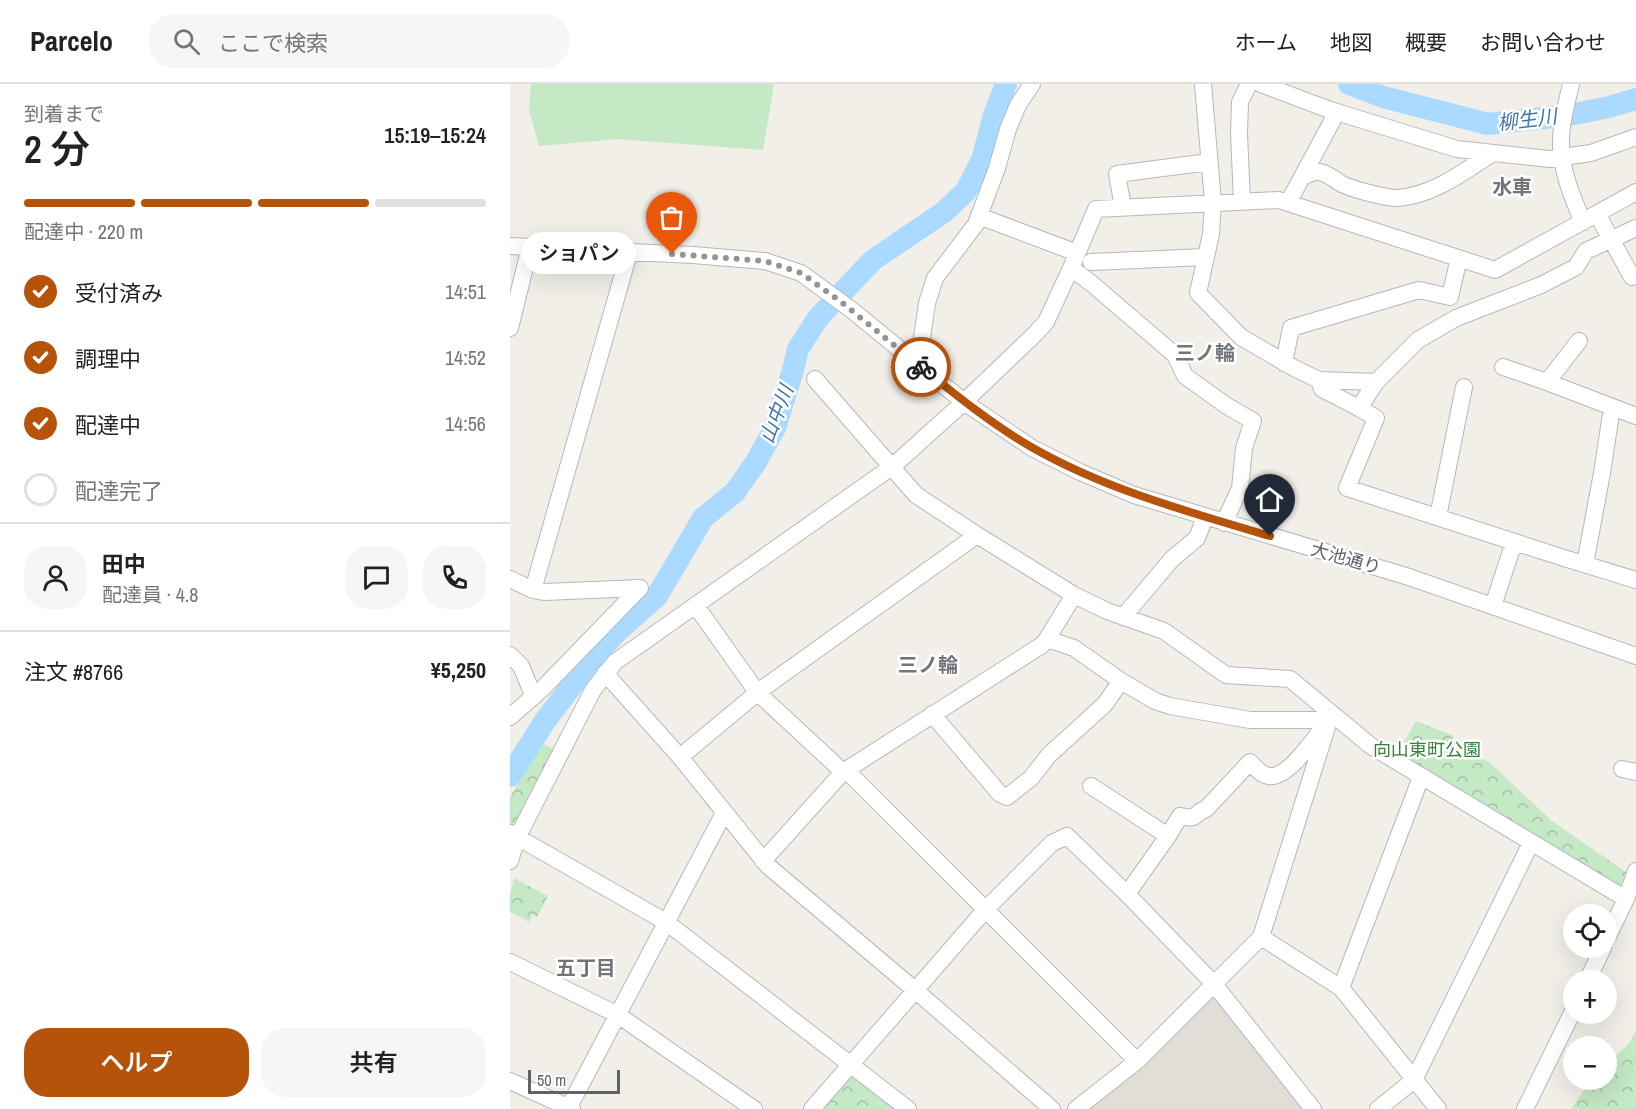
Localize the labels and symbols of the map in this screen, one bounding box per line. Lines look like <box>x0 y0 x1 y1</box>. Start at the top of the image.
water label: 柳生川 <box>1496 102 1560 136</box>
district label: 水車 <box>1492 173 1532 200</box>
pin <box>646 192 697 254</box>
callout: ショパン <box>522 233 636 275</box>
courier <box>891 337 951 397</box>
district label: 三ノ輪 <box>1175 339 1235 366</box>
water label: 山中川 <box>753 379 800 447</box>
pin <box>1244 474 1295 536</box>
street label: 大池通り <box>1308 536 1384 580</box>
district label: 三ノ輪 <box>898 651 958 678</box>
park label: 向山東町公園 <box>1373 737 1481 762</box>
district label: 五丁目 <box>556 954 616 981</box>
scale bar <box>528 1067 620 1094</box>

